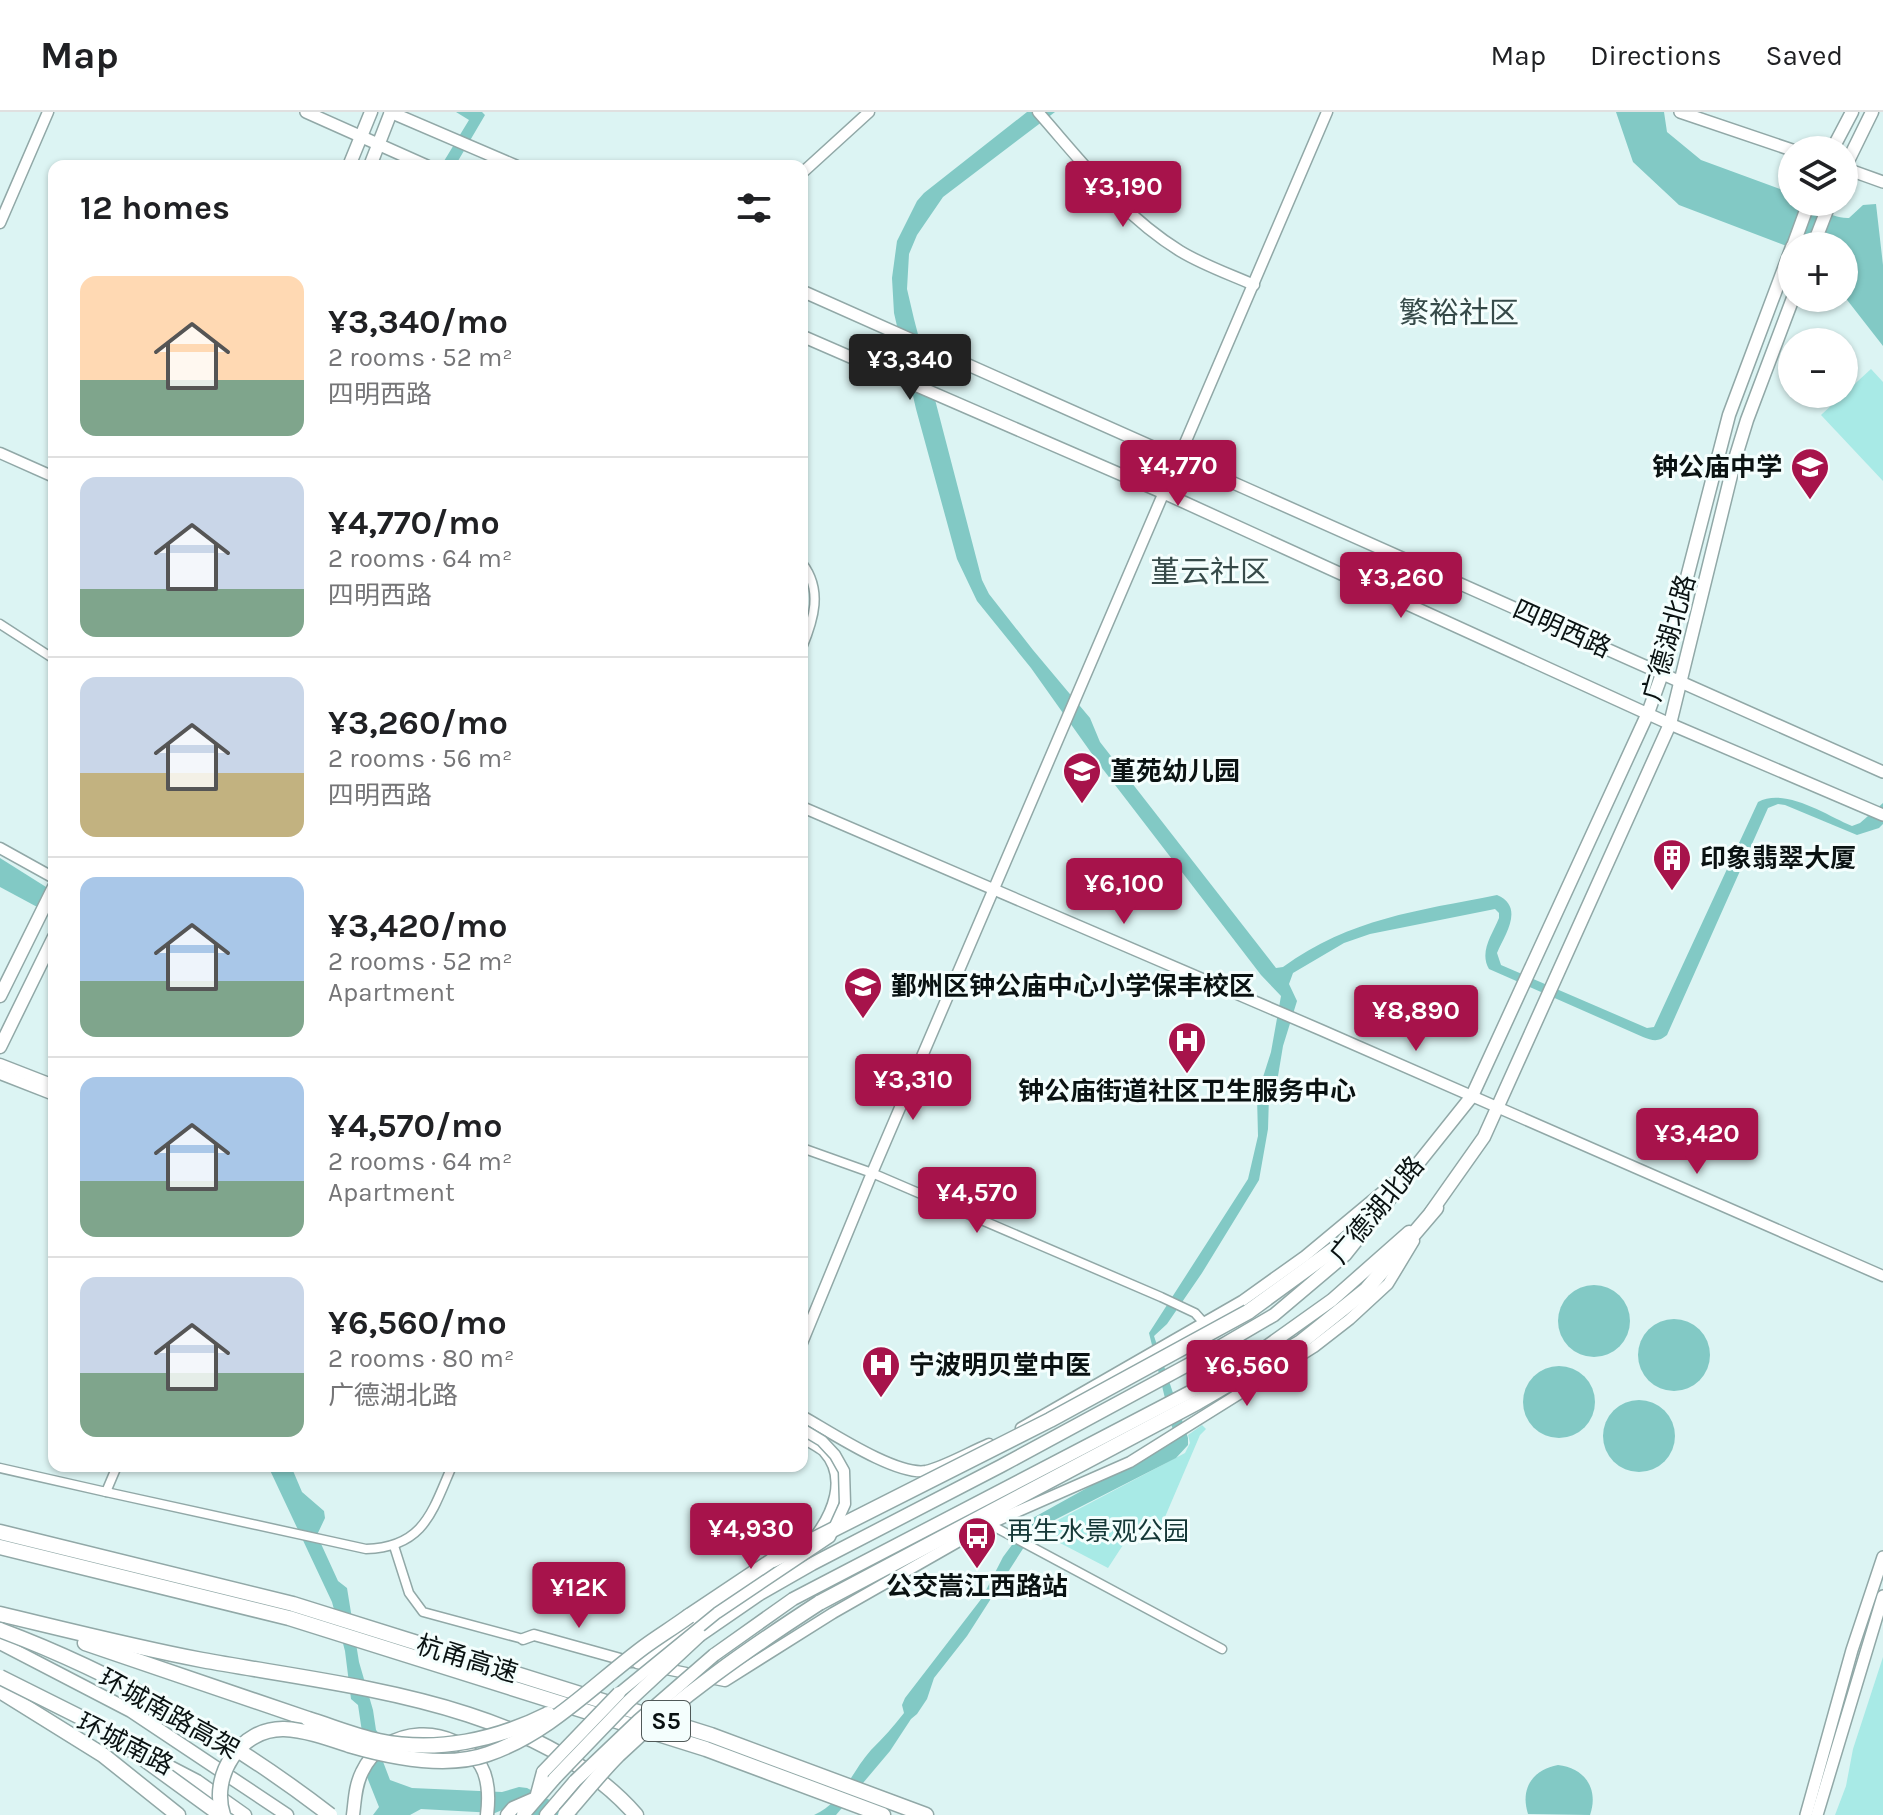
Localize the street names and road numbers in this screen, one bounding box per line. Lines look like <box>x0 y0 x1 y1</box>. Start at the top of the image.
street label: 广德湖北路 <box>1636 571 1702 705</box>
street label: 四明西路 <box>1508 594 1616 664</box>
street label: 广德湖北路 <box>1323 1150 1431 1270</box>
street label: 杭甬高速 <box>413 1629 521 1689</box>
street label: 环城南路高架 <box>93 1663 245 1765</box>
road number: S5 <box>642 1701 690 1741</box>
street label: 环城南路 <box>72 1706 178 1782</box>

